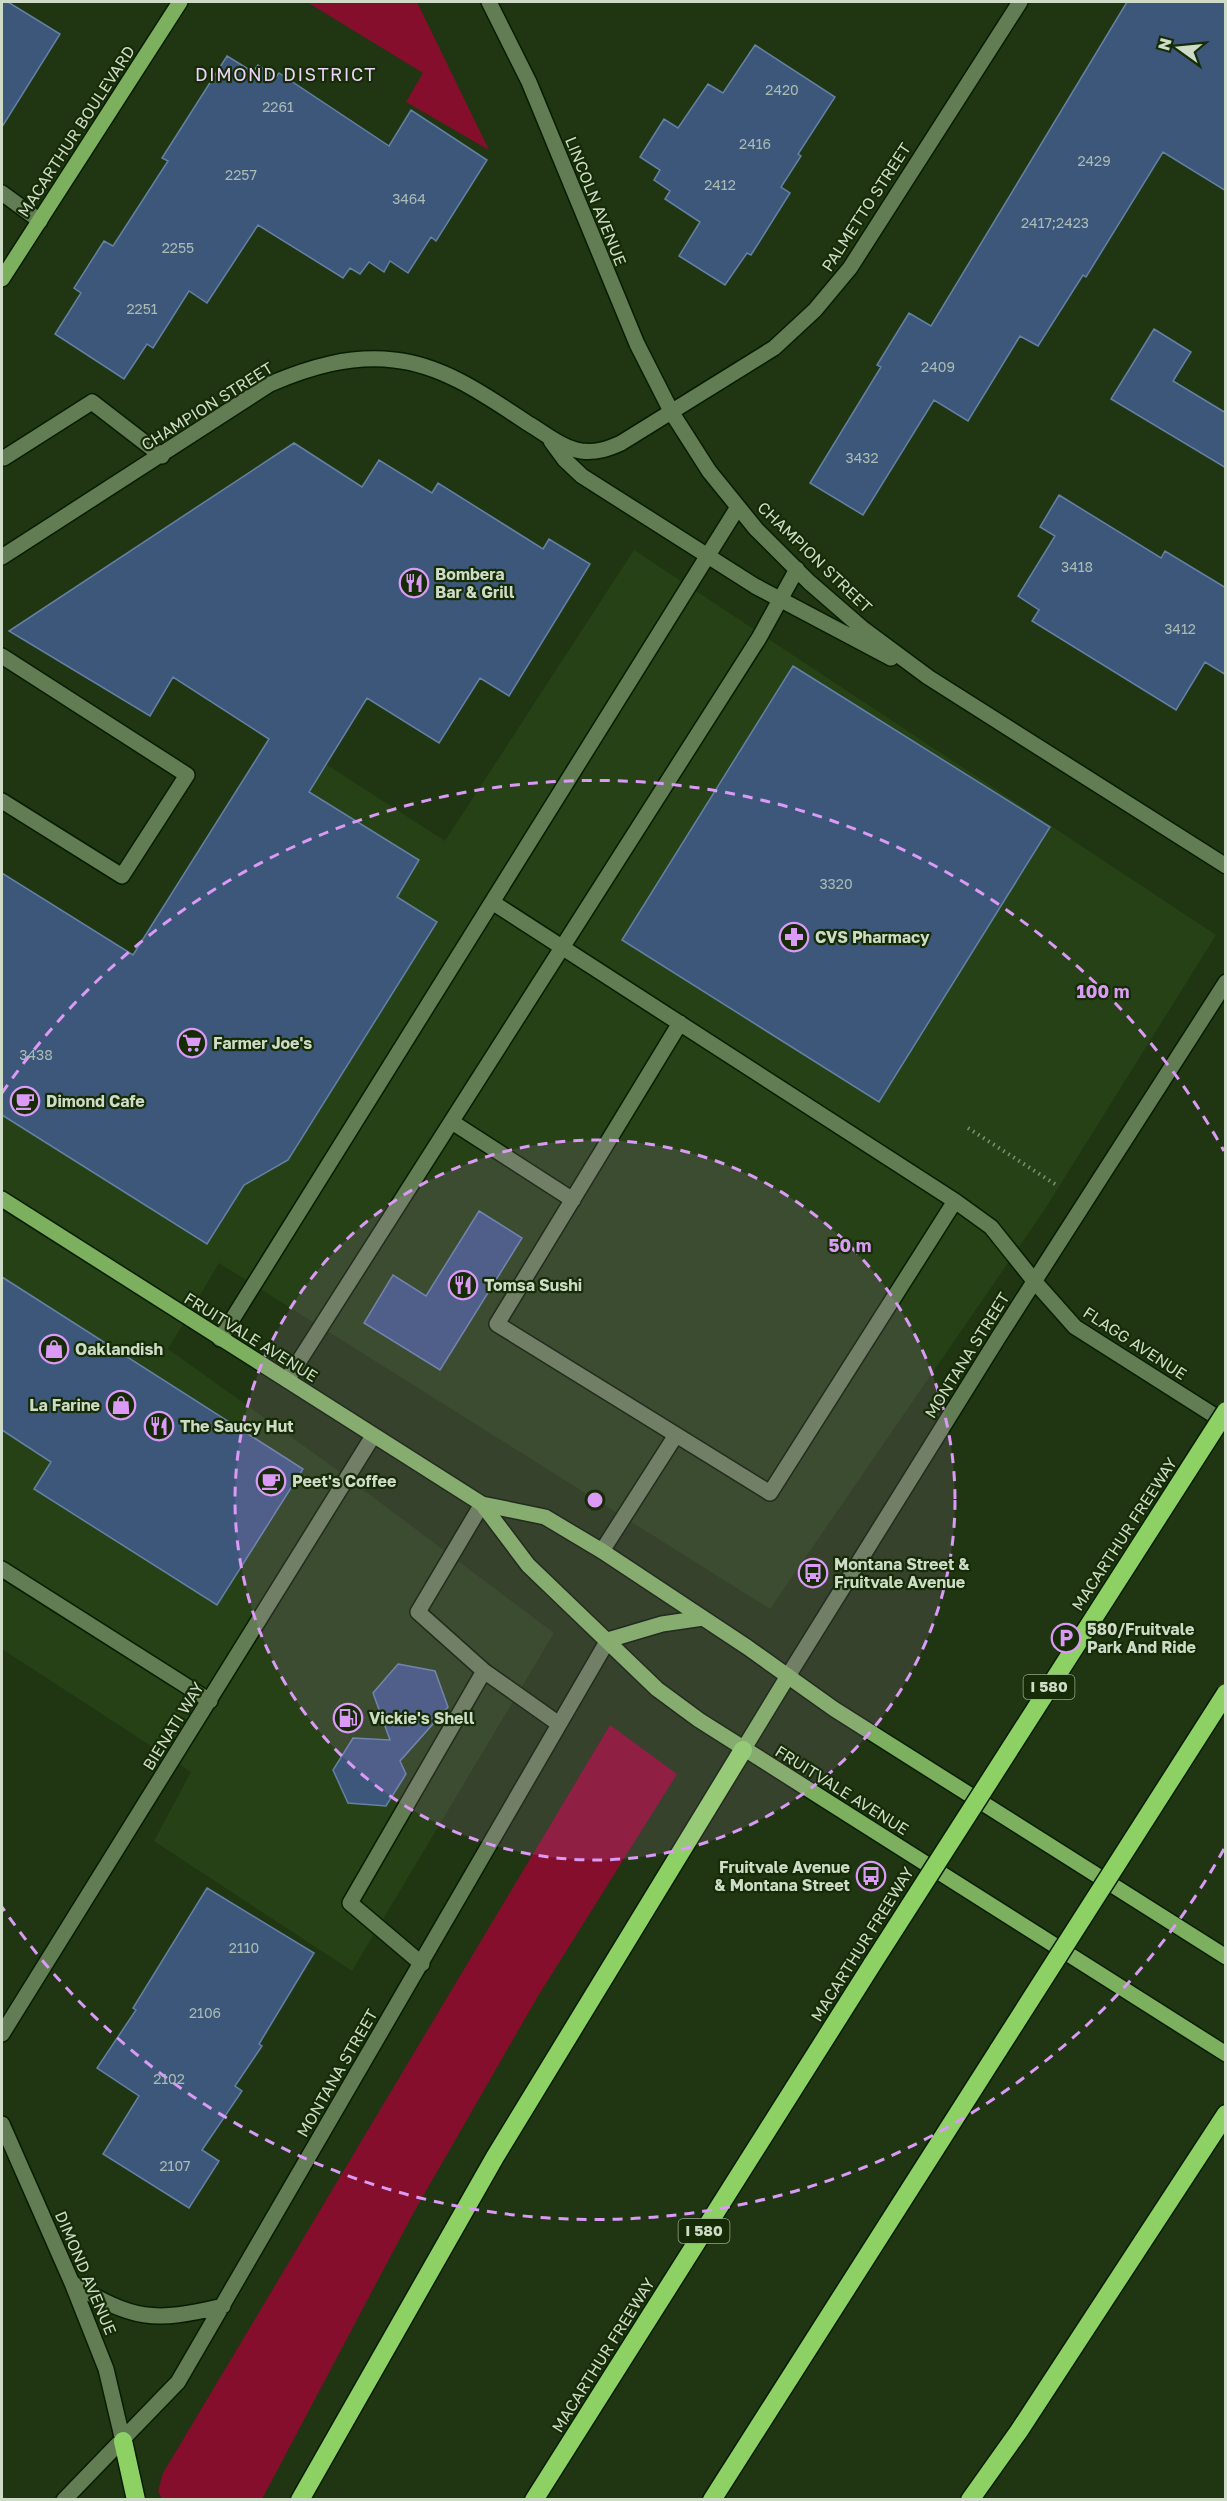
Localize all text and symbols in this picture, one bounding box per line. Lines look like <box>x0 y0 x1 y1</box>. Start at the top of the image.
north arrow <box>1149 18 1209 78</box>
text: N <box>1153 36 1176 53</box>
street label: MACARTHUR BOULEVARD <box>13 42 139 220</box>
district label: DIMOND DISTRICT <box>195 63 377 85</box>
house number: 2420 <box>765 81 799 98</box>
house number: 2261 <box>262 98 294 115</box>
street label: LINCOLN AVENUE <box>561 133 631 269</box>
house number: 2416 <box>739 135 771 152</box>
street label: PALMETTO STREET <box>817 139 915 275</box>
house number: 2429 <box>1077 152 1111 169</box>
house number: 2257 <box>225 166 257 183</box>
house number: 2412 <box>704 176 736 193</box>
house number: 3464 <box>392 190 426 207</box>
house number: 2417;2423 <box>1021 214 1089 231</box>
house number: 2255 <box>162 239 194 256</box>
house number: 2251 <box>126 300 158 317</box>
street label: CHAMPION STREET <box>137 357 277 455</box>
house number: 2409 <box>921 358 955 375</box>
house number: 3432 <box>845 449 879 466</box>
street label: CHAMPION STREET <box>754 497 876 617</box>
house number: 3418 <box>1061 558 1093 575</box>
place label: Bombera Bar & Grill <box>435 564 515 602</box>
restaurant icon: Bombera Bar & Grill <box>398 567 430 599</box>
house number: 3412 <box>1164 620 1196 637</box>
house number: 3320 <box>819 875 853 892</box>
pharmacy icon: CVS Pharmacy <box>778 921 810 953</box>
place label: CVS Pharmacy <box>815 927 930 947</box>
text: 100 m <box>1077 980 1129 1002</box>
supermarket icon: Farmer Joe's <box>176 1027 208 1059</box>
place label: Farmer Joe's <box>213 1033 312 1053</box>
house number: 3438 <box>19 1046 53 1063</box>
cafe icon: Dimond Cafe <box>9 1085 41 1117</box>
place label: Dimond Cafe <box>46 1091 145 1111</box>
text: 50 m <box>829 1234 871 1256</box>
restaurant icon: Tomsa Sushi <box>447 1269 479 1301</box>
place label: Tomsa Sushi <box>484 1275 582 1295</box>
street label: FRUITVALE AVENUE <box>181 1288 321 1386</box>
street label: MONTANA STREET <box>920 1288 1014 1422</box>
street label: FLAGG AVENUE <box>1079 1302 1191 1384</box>
shop icon: Oaklandish <box>38 1333 70 1365</box>
place label: Oaklandish <box>75 1339 163 1359</box>
shop icon: La Farine <box>105 1389 137 1421</box>
place label: La Farine <box>29 1395 100 1415</box>
restaurant icon: The Saucy Hut <box>143 1410 175 1442</box>
place label: The Saucy Hut <box>180 1416 294 1436</box>
street label: MACARTHUR FREEWAY <box>1067 1453 1181 1614</box>
cafe icon: Peet's Coffee <box>255 1465 287 1497</box>
place label: Peet's Coffee <box>292 1471 396 1491</box>
centre of rings <box>585 1490 605 1510</box>
place label: Montana Street & Fruitvale Avenue <box>834 1554 970 1592</box>
bus stop icon: Montana Street & Fruitvale Avenue <box>797 1557 829 1589</box>
place label: 580/Fruitvale Park And Ride <box>1087 1619 1196 1657</box>
parking icon: 580/Fruitvale Park And Ride <box>1050 1622 1082 1654</box>
road number: I 580 <box>1024 1675 1074 1699</box>
street label: BIENATI WAY <box>138 1678 208 1774</box>
fuel station icon: Vickie's Shell <box>332 1702 364 1734</box>
place label: Vickie's Shell <box>369 1708 475 1728</box>
street label: FRUITVALE AVENUE <box>772 1741 912 1839</box>
place label: Fruitvale Avenue & Montana Street <box>714 1857 850 1895</box>
bus stop icon: Fruitvale Avenue & Montana Street <box>855 1860 887 1892</box>
street label: MACARTHUR FREEWAY <box>806 1862 918 2025</box>
house number: 2110 <box>229 1939 259 1956</box>
house number: 2106 <box>189 2004 221 2021</box>
street label: MONTANA STREET <box>292 2005 382 2141</box>
house number: 2102 <box>153 2070 185 2087</box>
house number: 2107 <box>159 2157 191 2174</box>
street label: DIMOND AVENUE <box>51 2208 121 2338</box>
road number: I 580 <box>678 2219 730 2243</box>
street label: MACARTHUR FREEWAY <box>547 2273 659 2436</box>

